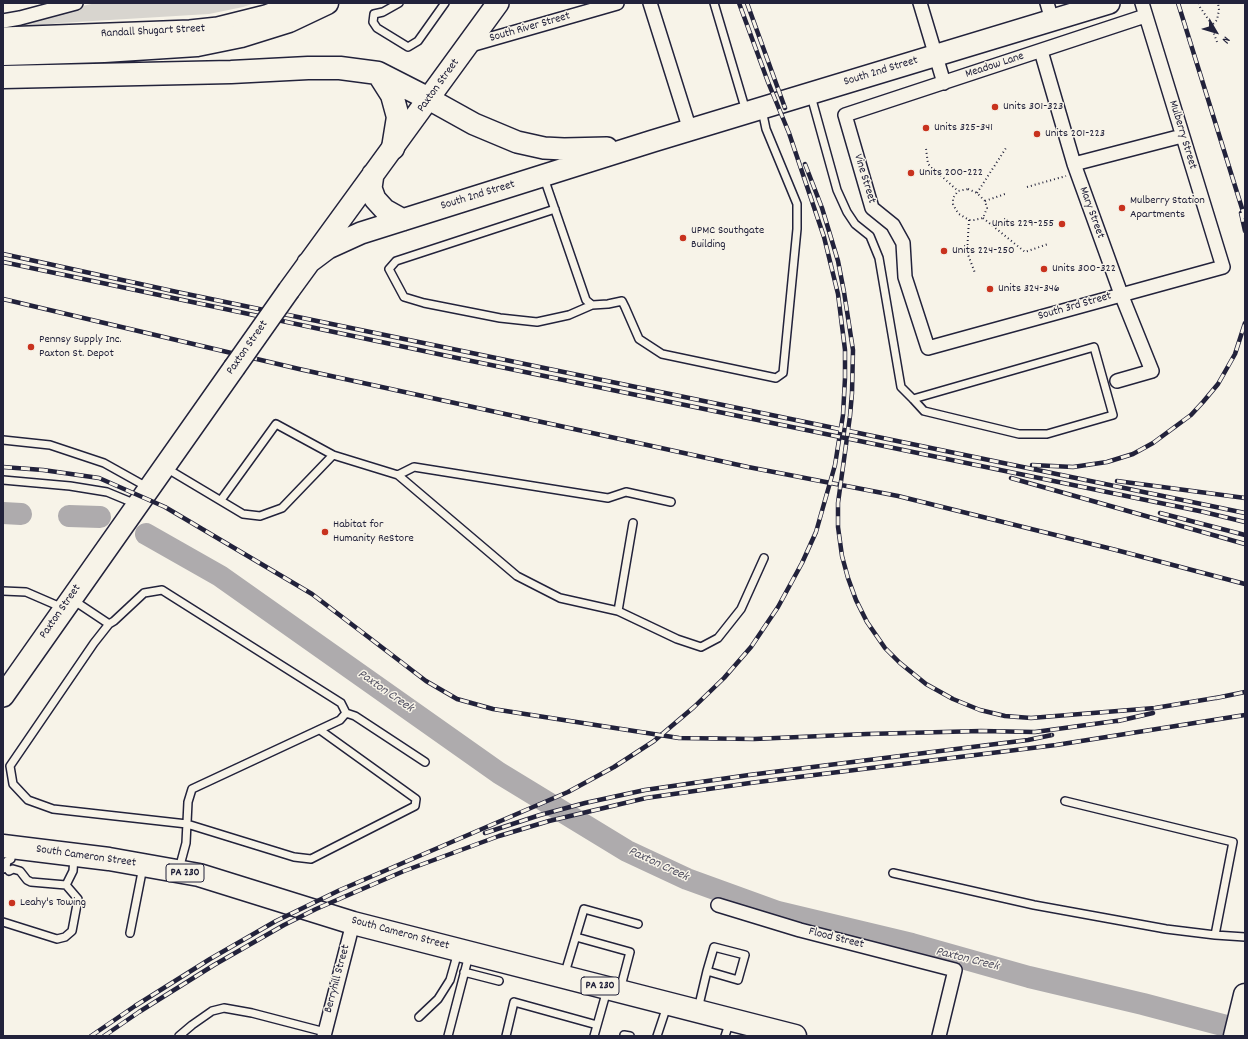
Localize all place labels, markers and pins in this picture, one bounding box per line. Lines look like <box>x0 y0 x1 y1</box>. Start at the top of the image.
place label: Units 301-323 <box>1003 100 1063 114</box>
marker: Units 301-323 <box>990 102 1000 112</box>
place label: Units 325-341 <box>934 121 993 135</box>
marker: Units 325-341 <box>921 123 931 133</box>
place label: Units 201-223 <box>1045 127 1105 141</box>
marker: Units 201-223 <box>1032 129 1042 139</box>
place label: Units 200-222 <box>919 166 983 180</box>
marker: Units 200-222 <box>906 168 916 178</box>
place label: Mulberry Station Apartments <box>1130 194 1205 222</box>
marker: Mulberry Station Apartments <box>1117 203 1127 213</box>
place label: Units 229-255 <box>992 217 1054 231</box>
marker: Units 229-255 <box>1057 219 1067 229</box>
place label: UPMC Southgate Building <box>691 224 764 252</box>
marker: UPMC Southgate Building <box>678 233 688 243</box>
place label: Units 224-250 <box>952 244 1015 258</box>
marker: Units 224-250 <box>939 246 949 256</box>
place label: Units 300-322 <box>1052 262 1116 276</box>
marker: Units 300-322 <box>1039 264 1049 274</box>
place label: Units 324-346 <box>998 282 1060 296</box>
marker: Units 324-346 <box>985 284 995 294</box>
place label: Pennsy Supply Inc. Paxton St. Depot <box>39 333 122 361</box>
marker: Pennsy Supply Inc. Paxton St. Depot <box>26 342 36 352</box>
place label: Habitat for Humanity ReStore <box>333 518 414 546</box>
marker: Habitat for Humanity ReStore <box>320 527 330 537</box>
place label: Leahy's Towing <box>20 896 86 910</box>
marker: Leahy's Towing <box>7 898 17 908</box>

